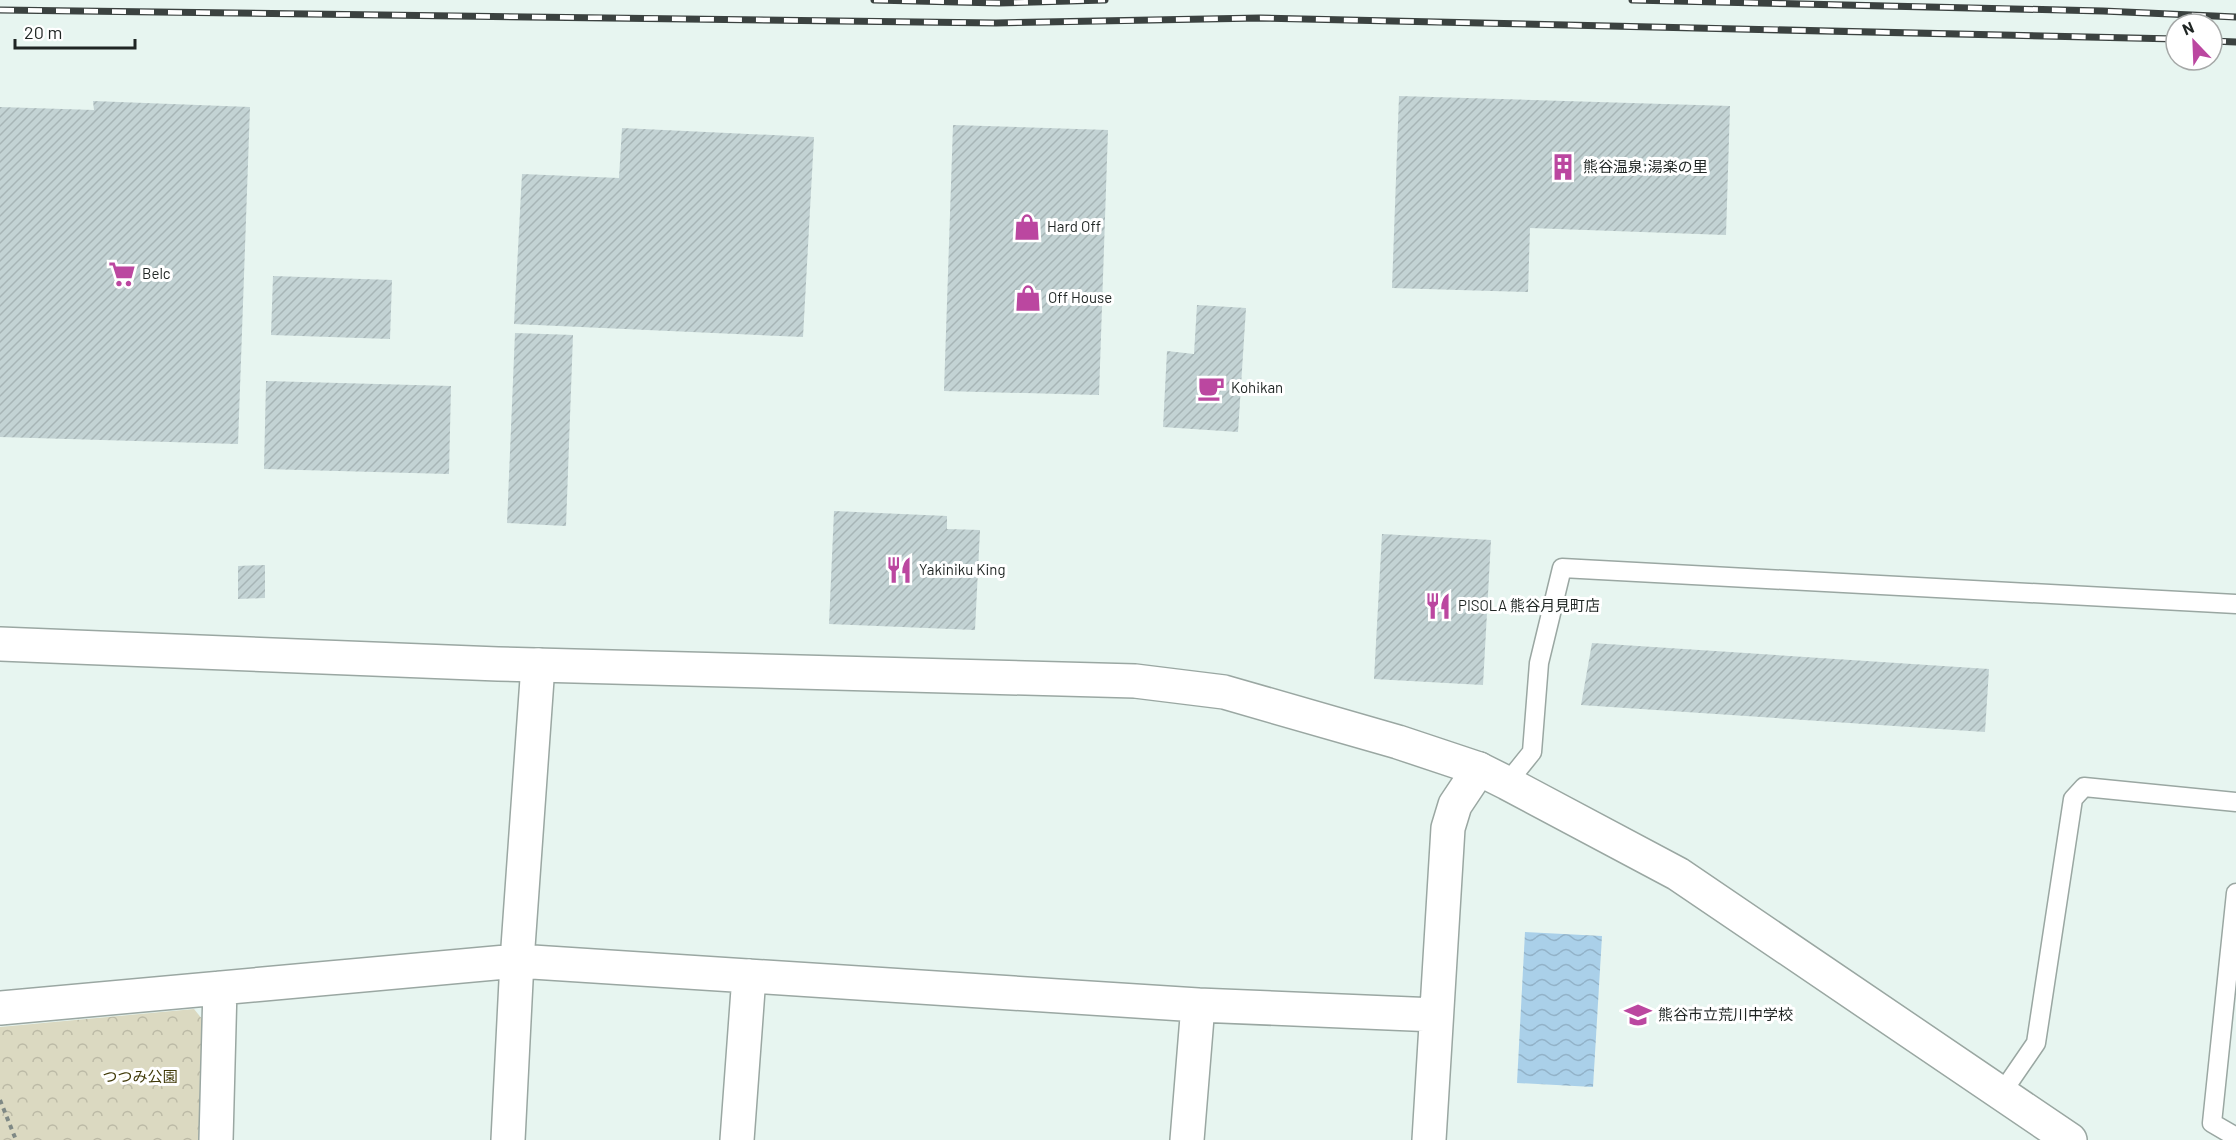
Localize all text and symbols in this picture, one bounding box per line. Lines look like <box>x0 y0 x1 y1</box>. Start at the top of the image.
scale bar <box>15 12 135 50</box>
north arrow <box>2164 12 2224 72</box>
text: N <box>2179 17 2197 39</box>
text: 20 m <box>24 21 62 43</box>
building icon: 熊谷温泉;湯楽の里 <box>1548 152 1578 182</box>
place label: 熊谷温泉;湯楽の里 <box>1583 157 1708 175</box>
shop icon: Hard Off <box>1012 212 1042 242</box>
place label: Hard Off <box>1047 217 1101 235</box>
supermarket icon: Belc <box>107 259 137 289</box>
place label: Belc <box>142 264 171 282</box>
shop icon: Off House <box>1013 283 1043 313</box>
place label: Off House <box>1048 288 1112 306</box>
cafe icon: Kohikan <box>1196 373 1226 403</box>
place label: Kohikan <box>1231 378 1283 396</box>
restaurant icon: Yakiniku King <box>884 555 914 585</box>
place label: Yakiniku King <box>919 560 1005 578</box>
restaurant icon: PISOLA 熊谷月見町店 <box>1423 591 1453 621</box>
place label: PISOLA 熊谷月見町店 <box>1458 596 1600 614</box>
school or university icon: 熊谷市立荒川中学校 <box>1623 1000 1653 1030</box>
place label: 熊谷市立荒川中学校 <box>1658 1005 1793 1023</box>
park label: つつみ公園 <box>102 1067 178 1085</box>

